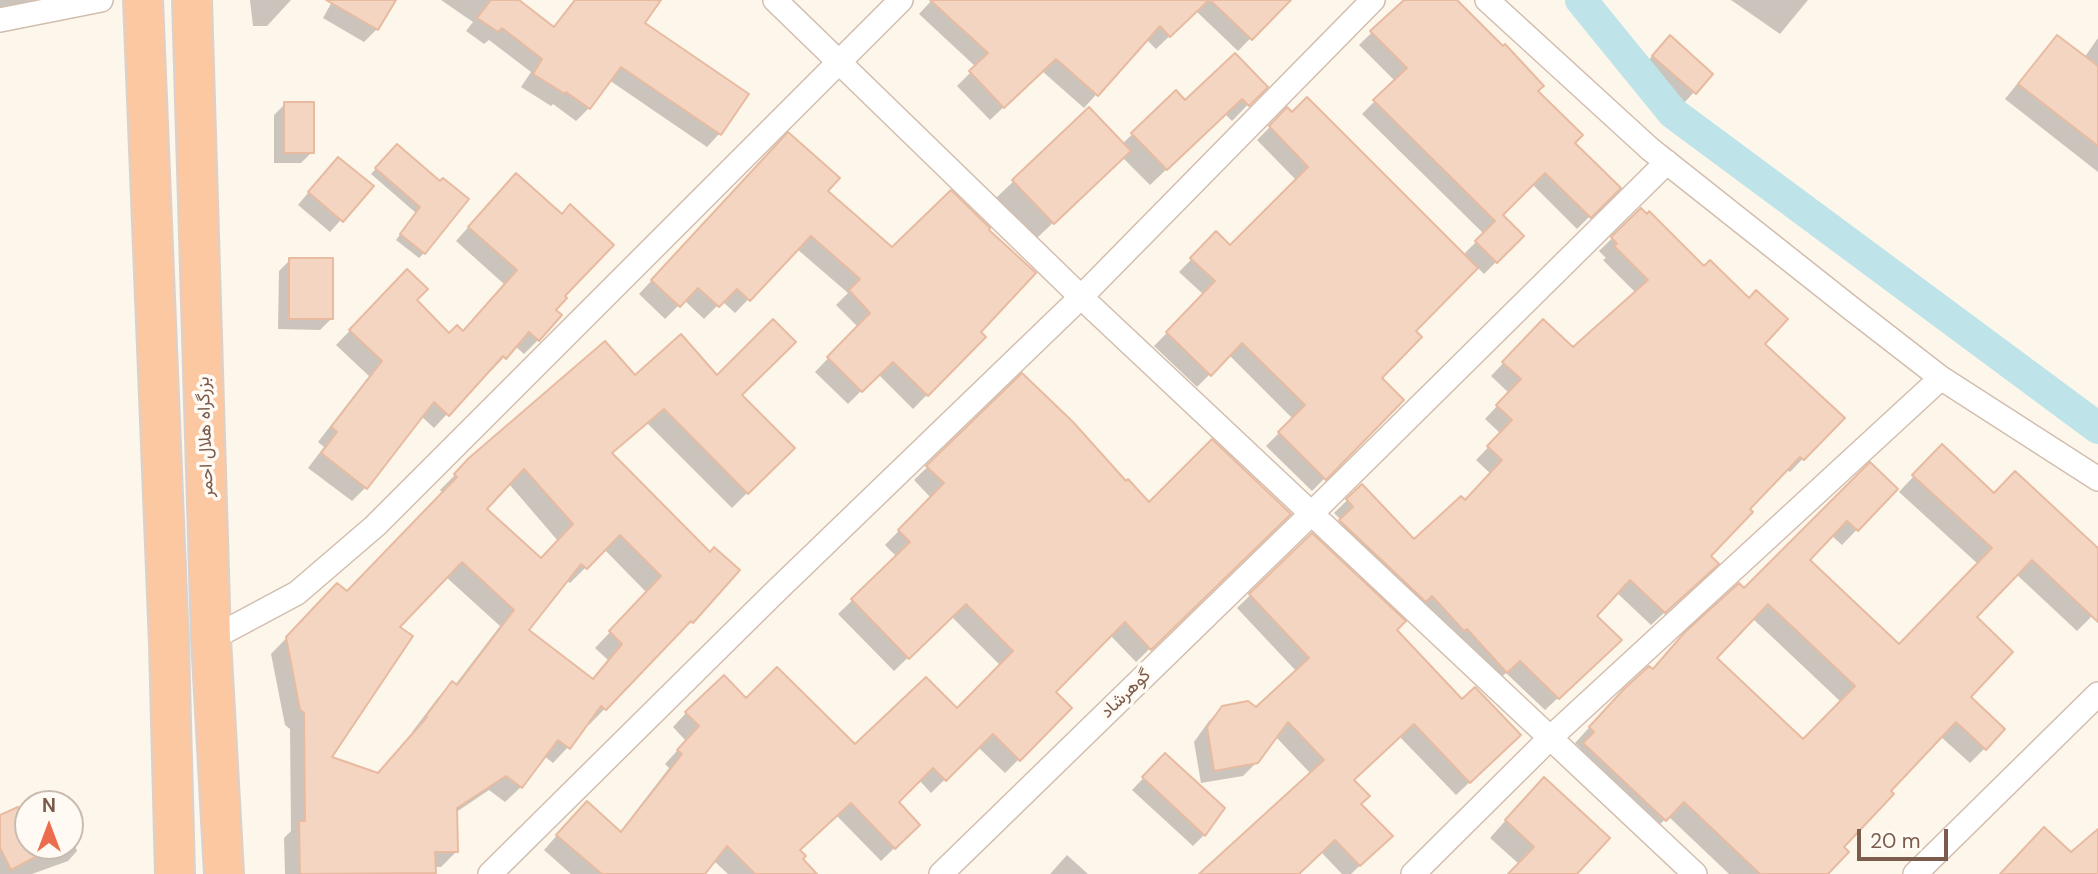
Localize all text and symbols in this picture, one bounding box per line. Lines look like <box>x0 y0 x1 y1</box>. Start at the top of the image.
street label: بزرگراه هلال احمر <box>193 376 219 498</box>
street label: گوهرشاد <box>1096 665 1156 723</box>
north arrow <box>14 790 84 860</box>
text: N <box>42 793 56 818</box>
scale bar <box>1860 814 1951 858</box>
text: 20 m <box>1870 827 1921 855</box>

